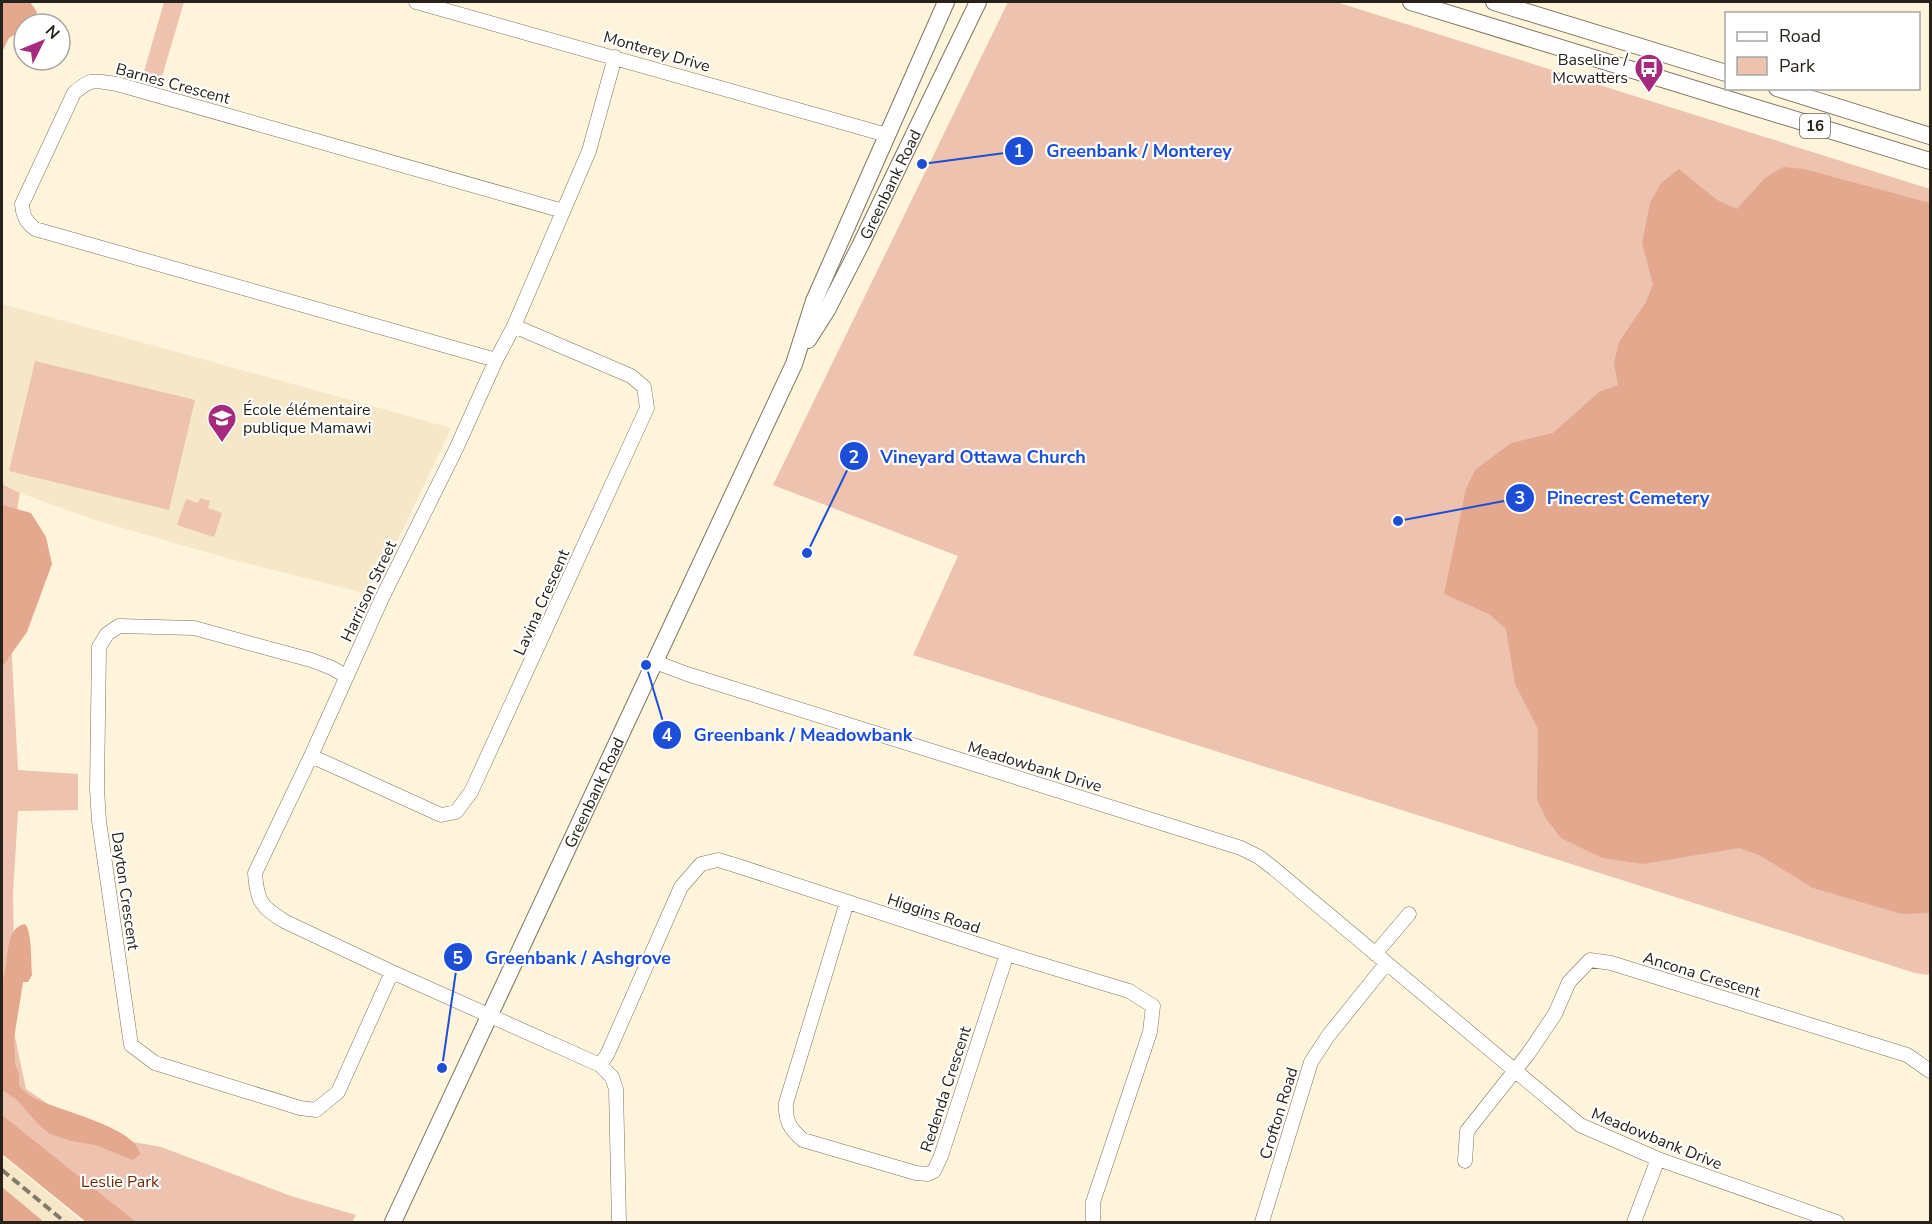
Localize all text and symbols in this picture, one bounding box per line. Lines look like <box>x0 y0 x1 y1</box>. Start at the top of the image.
north arrow <box>12 12 72 72</box>
legend <box>1725 12 1920 90</box>
text: N <box>40 21 64 44</box>
text: Road <box>1779 24 1821 48</box>
street label: Monterey Drive <box>601 26 713 78</box>
place label: Baseline / Mcwatters <box>1552 49 1628 89</box>
bus stop icon: Baseline / Mcwatters <box>1633 52 1665 94</box>
text: Park <box>1779 54 1816 78</box>
street label: Barnes Crescent <box>113 58 233 110</box>
road number: 16 <box>1800 114 1830 138</box>
street label: Greenbank Road <box>855 126 927 243</box>
callout: Greenbank / Monterey <box>1004 133 1244 169</box>
text: 1 <box>1014 139 1024 163</box>
text: Greenbank / Monterey <box>1046 139 1232 163</box>
place label: École élémentaire publique Mamawi <box>243 399 371 439</box>
school or university icon: École élémentaire publique Mamawi <box>206 402 238 444</box>
callout: Vineyard Ottawa Church <box>839 438 1098 474</box>
text: 2 <box>849 445 859 469</box>
text: Vineyard Ottawa Church <box>879 445 1086 469</box>
callout: Pinecrest Cemetery <box>1505 480 1722 516</box>
text: 3 <box>1515 486 1525 510</box>
text: Pinecrest Cemetery <box>1547 486 1710 510</box>
street label: Harrison Street <box>336 537 402 646</box>
street label: Lavina Crescent <box>509 546 575 659</box>
callout: Greenbank / Meadowbank <box>652 717 925 753</box>
text: 4 <box>662 723 673 747</box>
text: Greenbank / Meadowbank <box>694 723 913 747</box>
street label: Greenbank Road <box>559 734 630 852</box>
street label: Meadowbank Drive <box>965 736 1104 798</box>
street label: Dayton Crescent <box>106 831 144 952</box>
street label: Higgins Road <box>884 889 983 939</box>
callout: Greenbank / Ashgrove <box>443 939 683 975</box>
text: 5 <box>453 946 464 970</box>
text: Greenbank / Ashgrove <box>485 946 671 970</box>
street label: Ancona Crescent <box>1640 947 1763 1003</box>
street label: Redenda Crescent <box>915 1023 977 1155</box>
street label: Crofton Road <box>1255 1065 1303 1162</box>
street label: Meadowbank Drive <box>1588 1103 1725 1175</box>
park label: Leslie Park <box>81 1171 160 1193</box>

